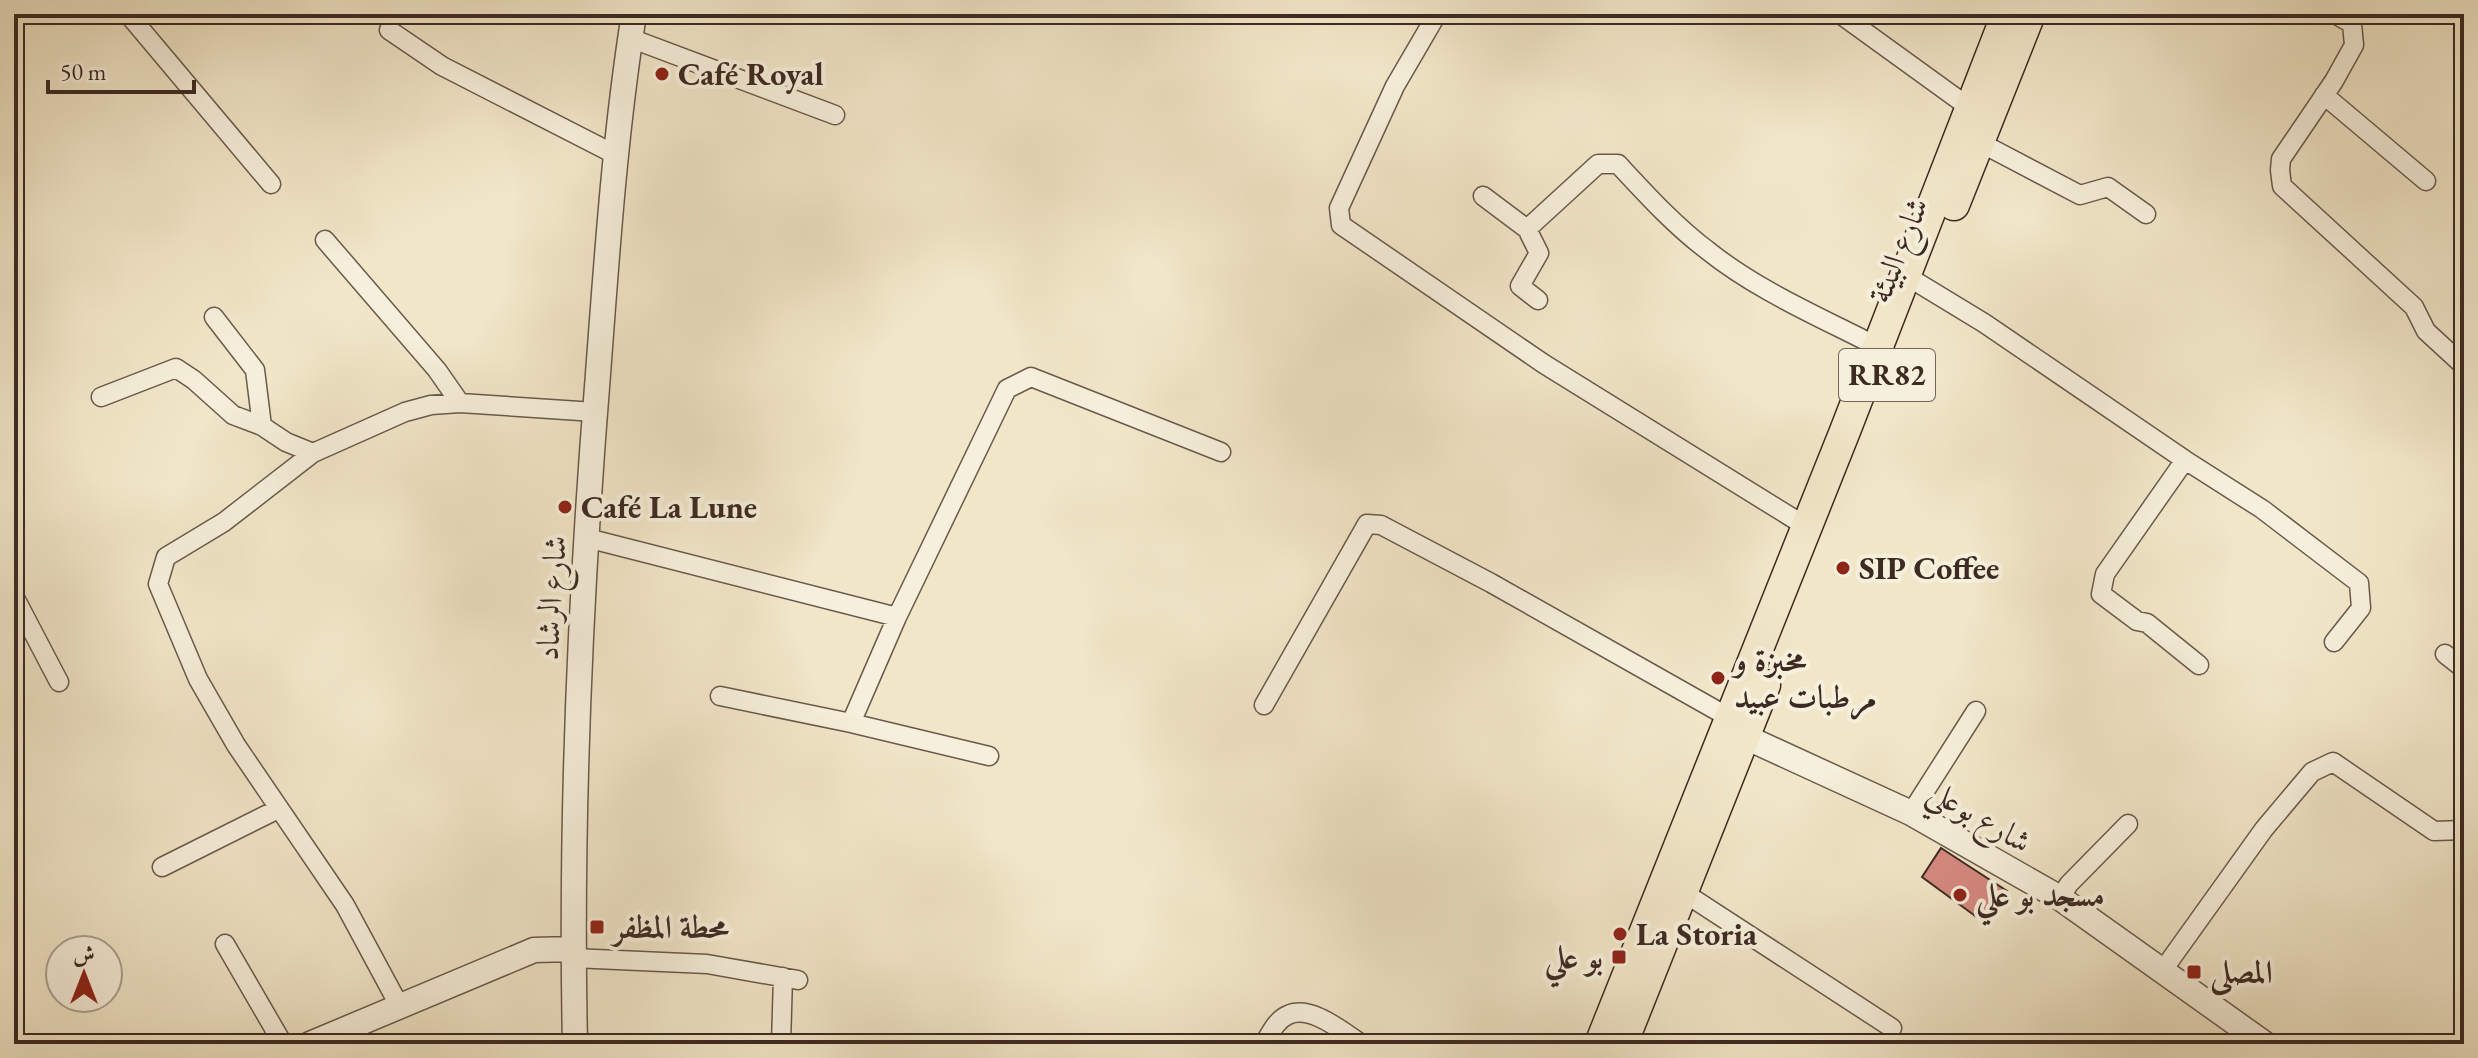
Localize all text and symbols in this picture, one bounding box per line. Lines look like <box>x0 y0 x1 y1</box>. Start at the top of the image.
scale bar <box>48 44 194 94</box>
place label: Café Royal <box>678 53 824 95</box>
text: 50 m <box>60 56 107 87</box>
marker: Café Royal <box>653 65 671 83</box>
street label: شارع البيئة <box>1858 191 1944 311</box>
road number: RR82 <box>1839 349 1935 401</box>
place label: Café La Lune <box>581 486 757 528</box>
marker: Café La Lune <box>556 498 574 516</box>
street label: شارع الرشاد <box>526 534 582 662</box>
place label: SIP Coffee <box>1859 547 1999 589</box>
marker: SIP Coffee <box>1834 559 1852 577</box>
place label: مخبزة و مرطبات عبيد <box>1731 639 1877 720</box>
marker: مخبزة و مرطبات عبيد <box>1709 669 1727 687</box>
street label: شارع بوعلي <box>1916 770 2039 871</box>
place label: مسجد بو علي <box>1975 874 2105 926</box>
marker: مسجد بو علي <box>1951 886 1969 904</box>
place label: محطة المظفر <box>610 906 729 948</box>
place label: La Storia <box>1636 913 1758 955</box>
marker: محطة المظفر <box>588 918 606 936</box>
marker: La Storia <box>1611 925 1629 943</box>
north arrow <box>44 934 124 1014</box>
place label: بو علي <box>1544 936 1603 988</box>
text: ش <box>73 940 95 969</box>
marker: بو علي <box>1610 948 1628 966</box>
place label: المصلى <box>2209 951 2273 997</box>
marker: المصلى <box>2185 963 2203 981</box>

